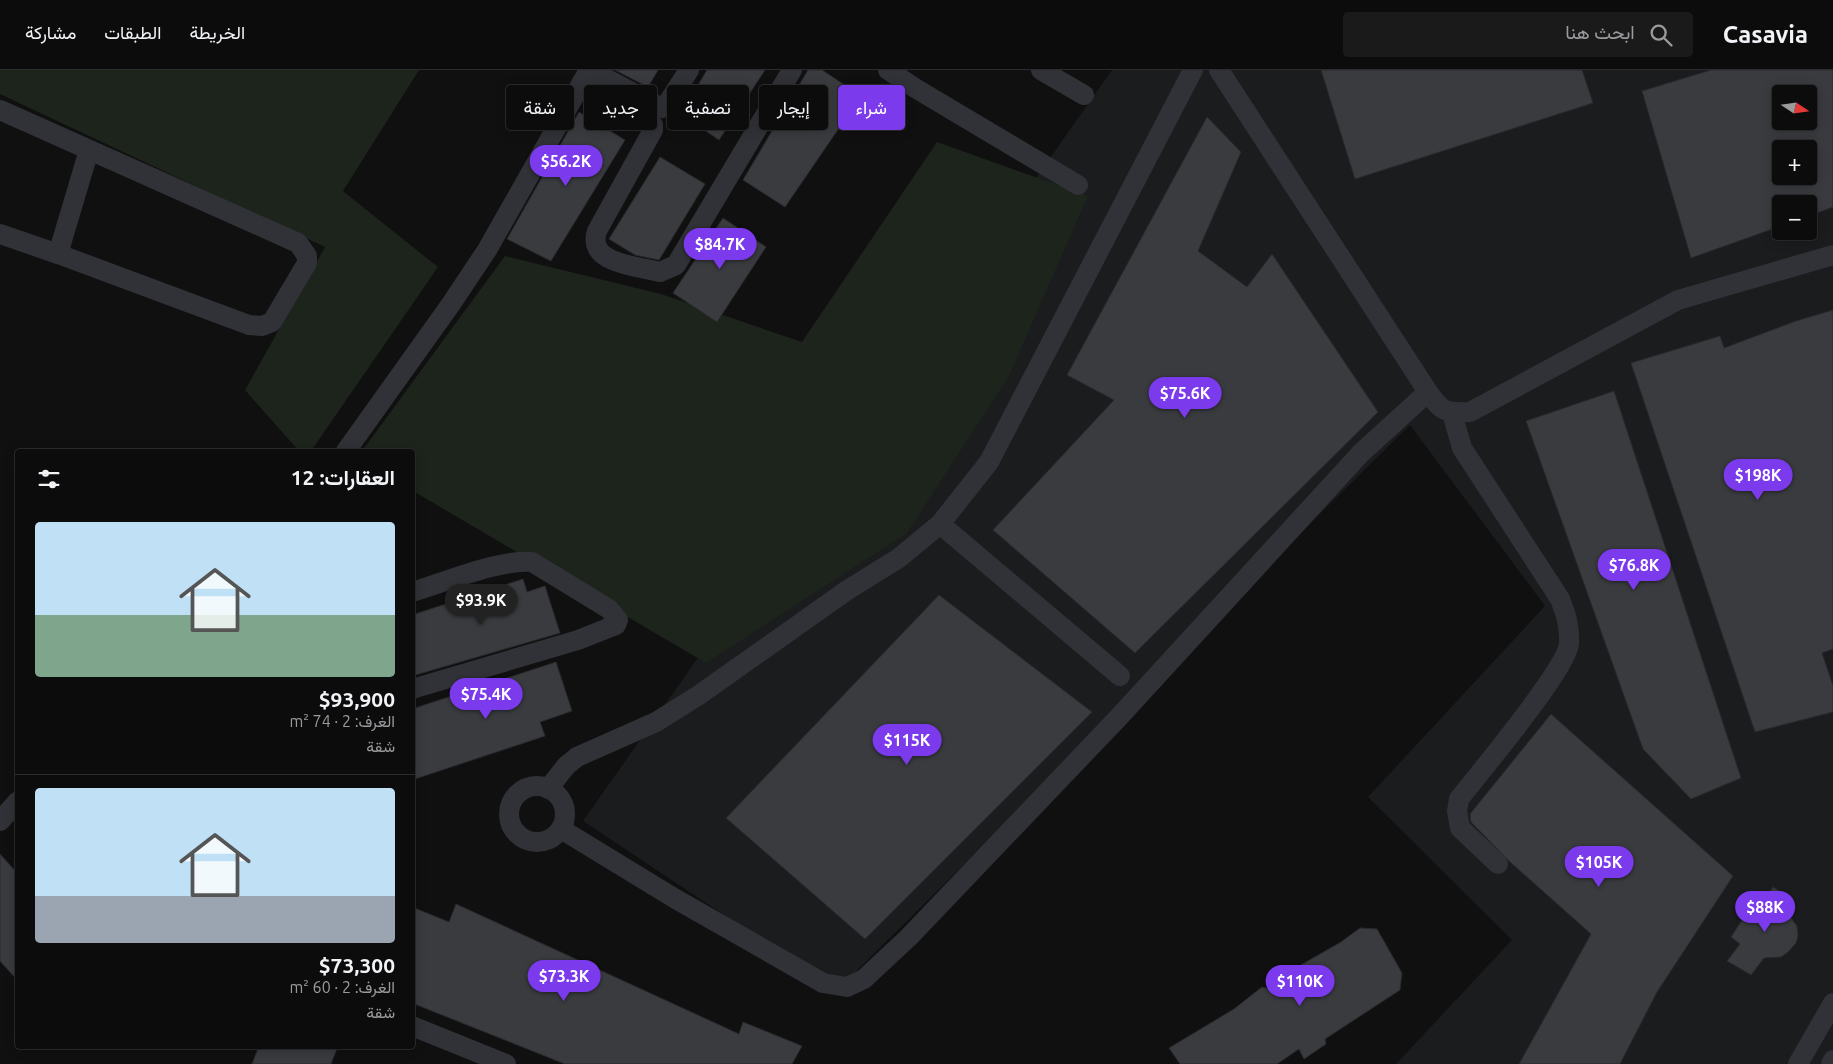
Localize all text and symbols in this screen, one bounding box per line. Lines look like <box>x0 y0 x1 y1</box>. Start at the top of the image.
search box <box>1343 12 1693 57</box>
text: ابحث هنا <box>1565 21 1635 43</box>
icon: search <box>1647 21 1675 49</box>
text: Casavia <box>1723 21 1808 48</box>
text: مشاركة <box>25 22 76 42</box>
text: الطبقات <box>104 22 161 42</box>
text: الخريطة <box>189 22 245 42</box>
chip: شقة <box>506 85 574 130</box>
chip: جديد <box>584 85 657 130</box>
chip: تصفية <box>667 85 749 130</box>
chip: إيجار <box>759 85 828 130</box>
chip: شراء <box>838 85 905 130</box>
north arrow <box>1772 85 1818 130</box>
map controls <box>1772 85 1817 240</box>
button: + <box>1772 140 1817 185</box>
pin: $56.2K <box>525 144 607 187</box>
text: $56.2K <box>541 152 591 170</box>
button: − <box>1772 195 1817 240</box>
pin: $84.7K <box>679 228 761 270</box>
text: $84.7K <box>695 235 745 253</box>
pin: $75.6K <box>1144 376 1226 419</box>
text: $75.6K <box>1160 384 1210 402</box>
pin: $198K <box>1723 458 1793 501</box>
icon: filters <box>35 465 63 493</box>
text: العقارات: 12 <box>291 465 395 489</box>
text: $198K <box>1735 466 1781 484</box>
pin: $76.8K <box>1593 548 1675 591</box>
icon: home <box>170 555 260 645</box>
text: $76.8K <box>1609 556 1659 574</box>
pin: $93.9K <box>440 584 522 626</box>
text: $93.9K <box>456 591 506 609</box>
pin: $75.4K <box>445 678 527 720</box>
text: $75.4K <box>461 685 511 703</box>
text: $93,900 <box>319 687 395 711</box>
text: الغرف: 2 · 74 m² <box>289 712 395 730</box>
pin: $115K <box>872 724 942 766</box>
text: $115K <box>884 731 930 749</box>
text: شقة <box>366 737 395 755</box>
icon: home <box>170 820 260 910</box>
pin: $105K <box>1564 846 1634 888</box>
text: $105K <box>1576 853 1622 871</box>
pin: $88K <box>1735 890 1795 933</box>
text: $88K <box>1746 898 1784 916</box>
text: $73,300 <box>319 953 395 977</box>
pin: $73.3K <box>523 960 605 1002</box>
pin: $110K <box>1265 964 1335 1007</box>
text: $73.3K <box>539 967 589 985</box>
text: $110K <box>1277 972 1323 990</box>
text: الغرف: 2 · 60 m² <box>289 978 395 996</box>
text: شقة <box>366 1003 395 1021</box>

